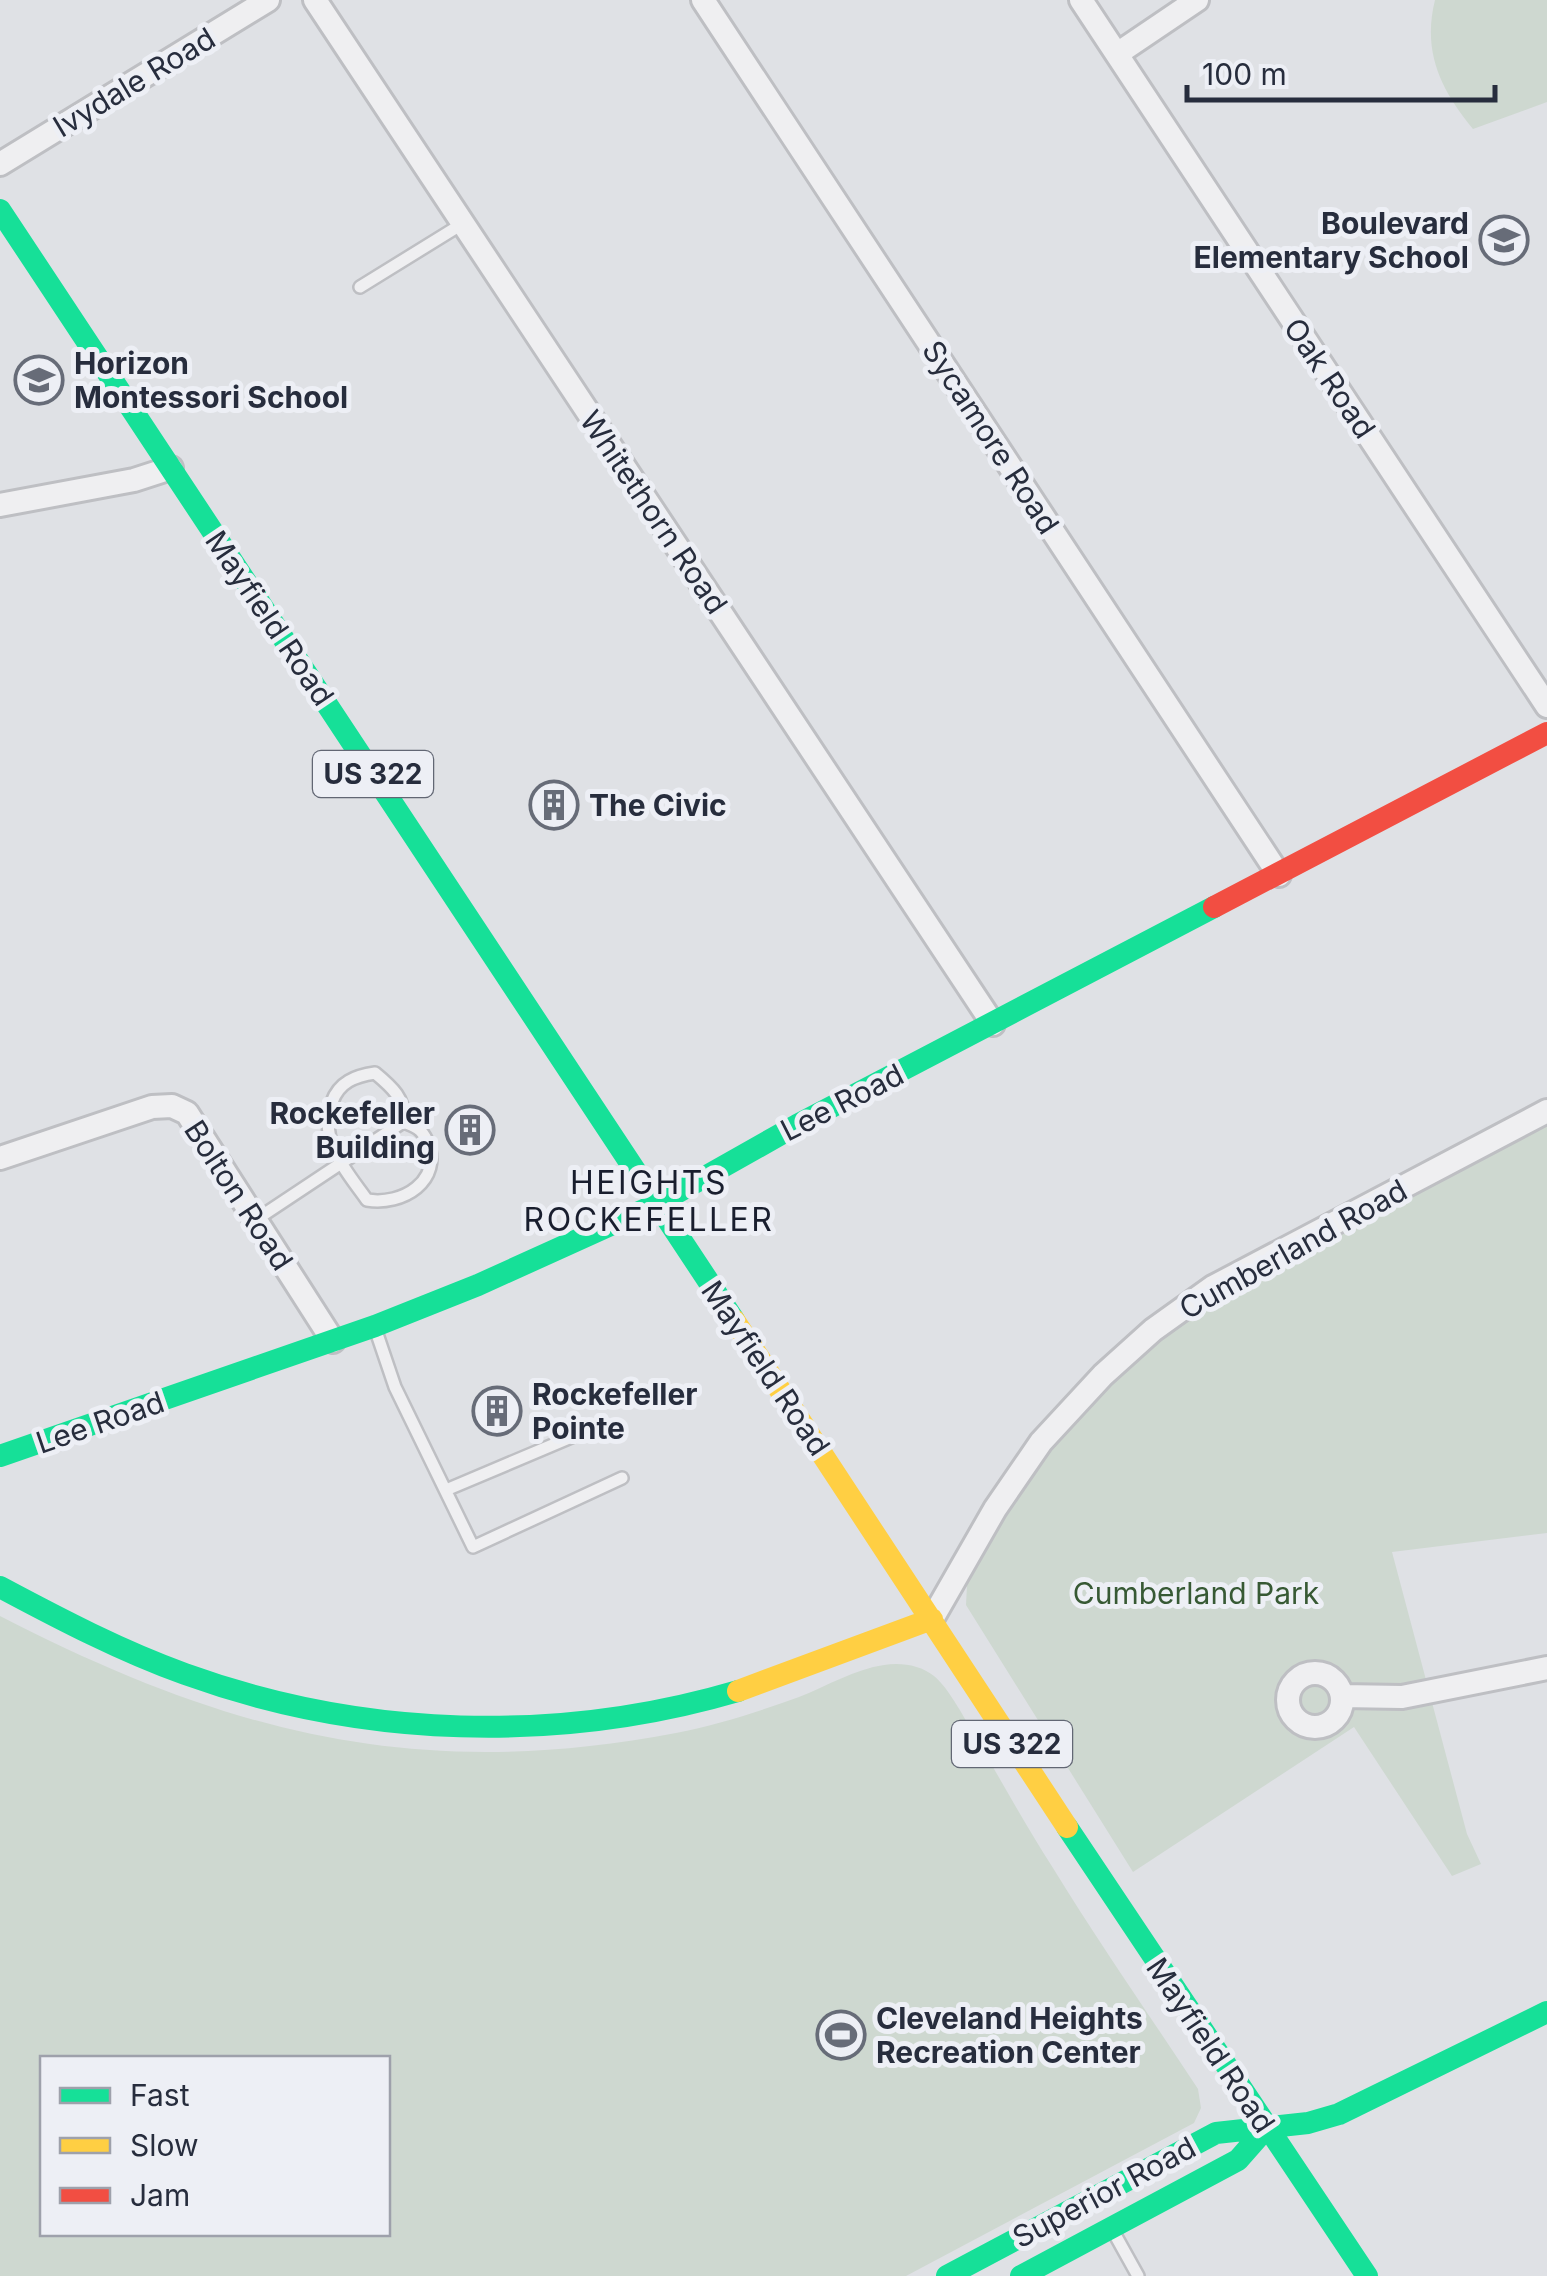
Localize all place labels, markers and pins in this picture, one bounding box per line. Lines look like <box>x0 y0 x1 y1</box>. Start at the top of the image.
place label: Boulevard Elementary School <box>1194 205 1469 275</box>
school or university icon: Boulevard Elementary School <box>1478 214 1530 266</box>
place label: Horizon Montessori School <box>74 345 348 415</box>
school or university icon: Horizon Montessori School <box>13 354 65 406</box>
building icon: The Civic <box>528 779 580 831</box>
place label: The Civic <box>589 787 727 823</box>
place label: Rockefeller Building <box>270 1095 435 1165</box>
building icon: Rockefeller Building <box>444 1104 496 1156</box>
place label: Rockefeller Pointe <box>532 1376 698 1446</box>
building icon: Rockefeller Pointe <box>471 1385 523 1437</box>
place label: Cleveland Heights Recreation Center <box>876 2000 1143 2070</box>
sports icon: Cleveland Heights Recreation Center <box>815 2009 867 2061</box>

